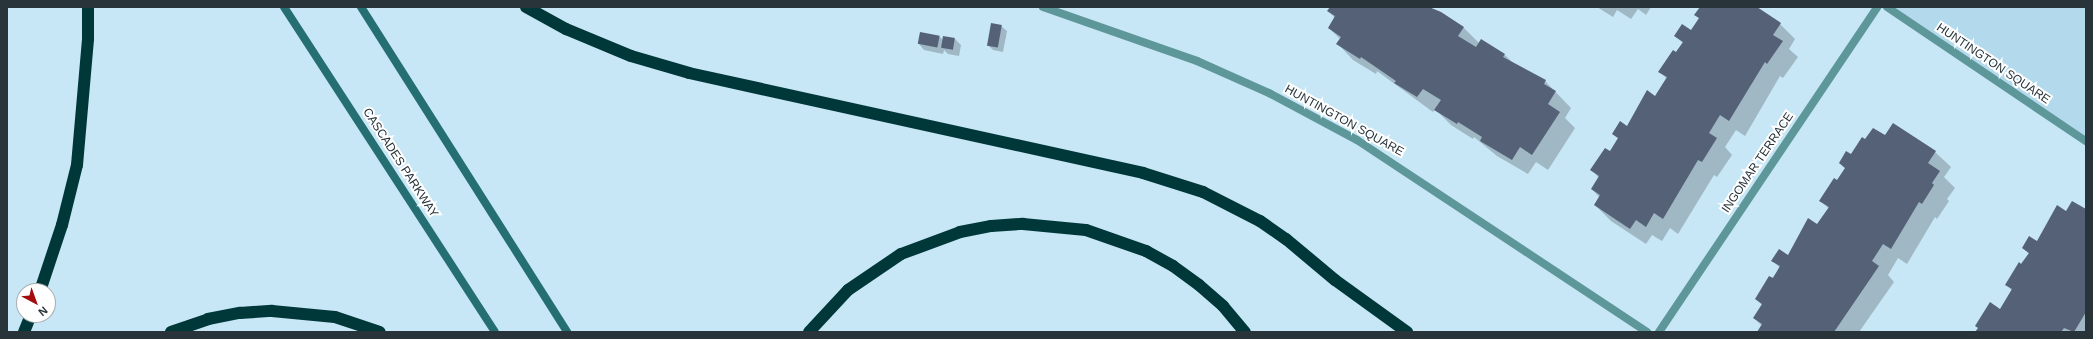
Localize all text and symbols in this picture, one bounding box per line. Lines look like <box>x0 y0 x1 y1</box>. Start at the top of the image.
street label: HUNTINGTON SQUARE <box>1934 21 2052 107</box>
street label: HUNTINGTON SQUARE <box>1282 82 1406 160</box>
street label: CASCADES PARKWAY <box>359 106 441 220</box>
street label: INGOMAR TERRACE <box>1719 110 1797 216</box>
north arrow <box>16 283 56 323</box>
text: N <box>36 304 50 318</box>

